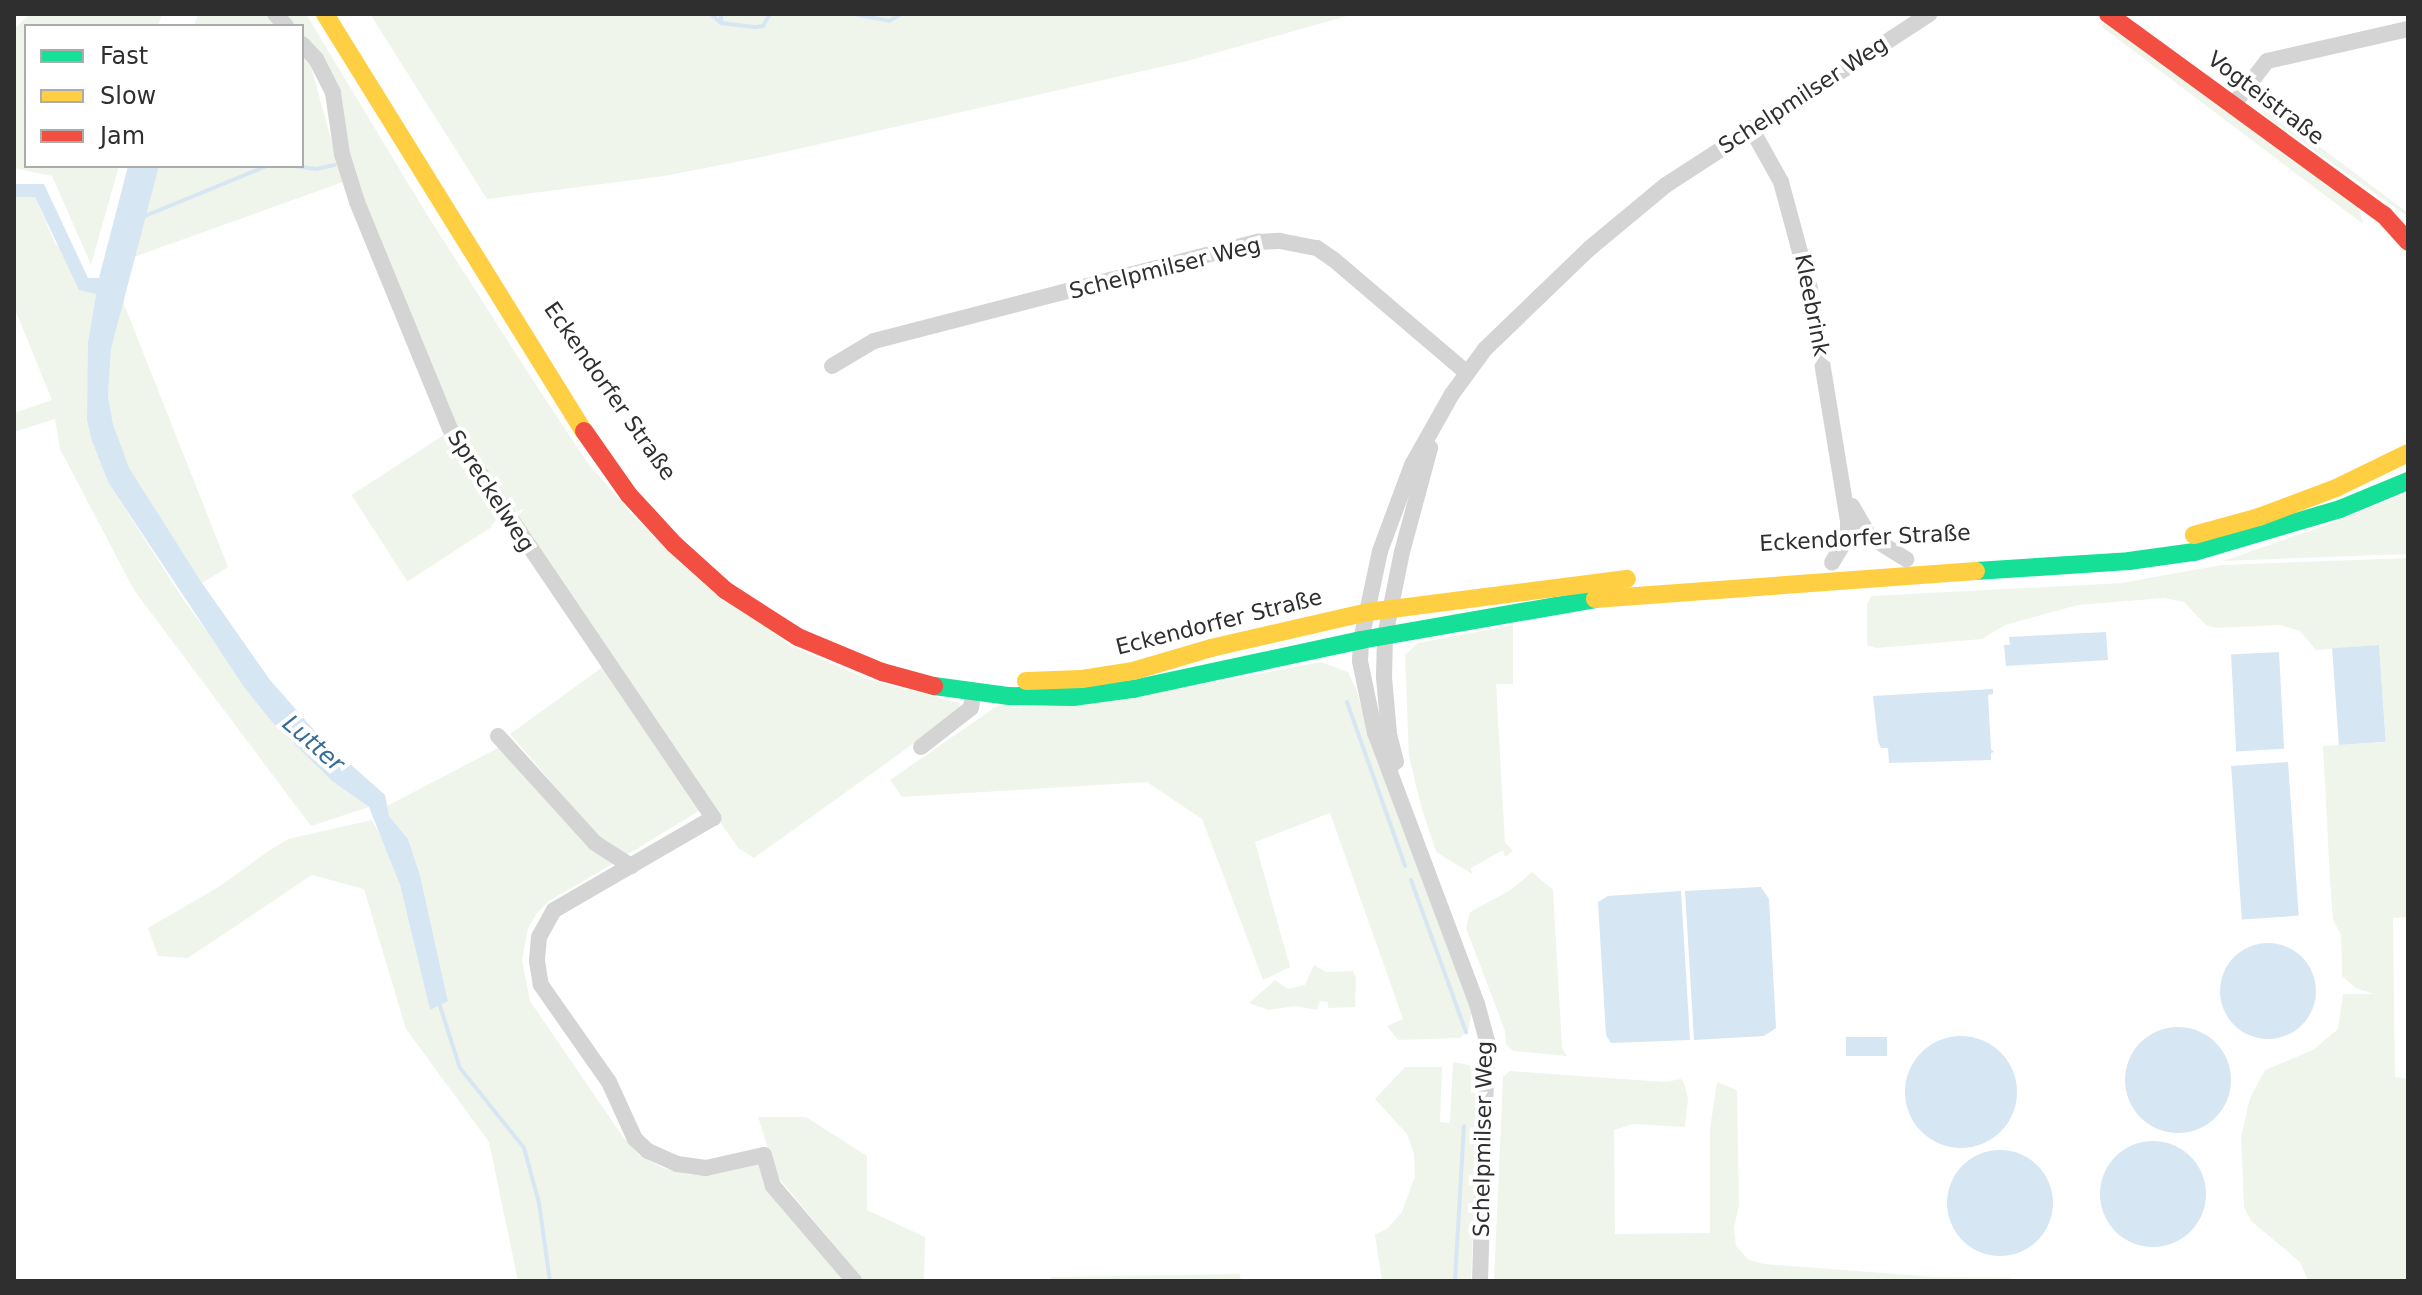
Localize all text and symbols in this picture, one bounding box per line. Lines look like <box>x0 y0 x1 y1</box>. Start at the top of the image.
legend <box>24 24 304 168</box>
street label: Schelpmilser Weg <box>1714 30 1892 160</box>
text: Fast <box>100 42 148 70</box>
street label: Vogteistraße <box>2203 46 2329 150</box>
text: Slow <box>100 82 156 110</box>
text: Jam <box>100 122 145 150</box>
street label: Schelpmilser Weg <box>1067 231 1263 305</box>
street label: Kleebrink <box>1789 252 1835 358</box>
street label: Eckendorfer Straße <box>538 297 682 485</box>
street label: Spreckelweg <box>442 425 540 557</box>
street label: Eckendorfer Straße <box>1759 519 1971 557</box>
street label: Eckendorfer Straße <box>1113 584 1325 660</box>
water label: Lutter <box>276 710 350 778</box>
street label: Schelpmilser Weg <box>1468 1041 1498 1237</box>

